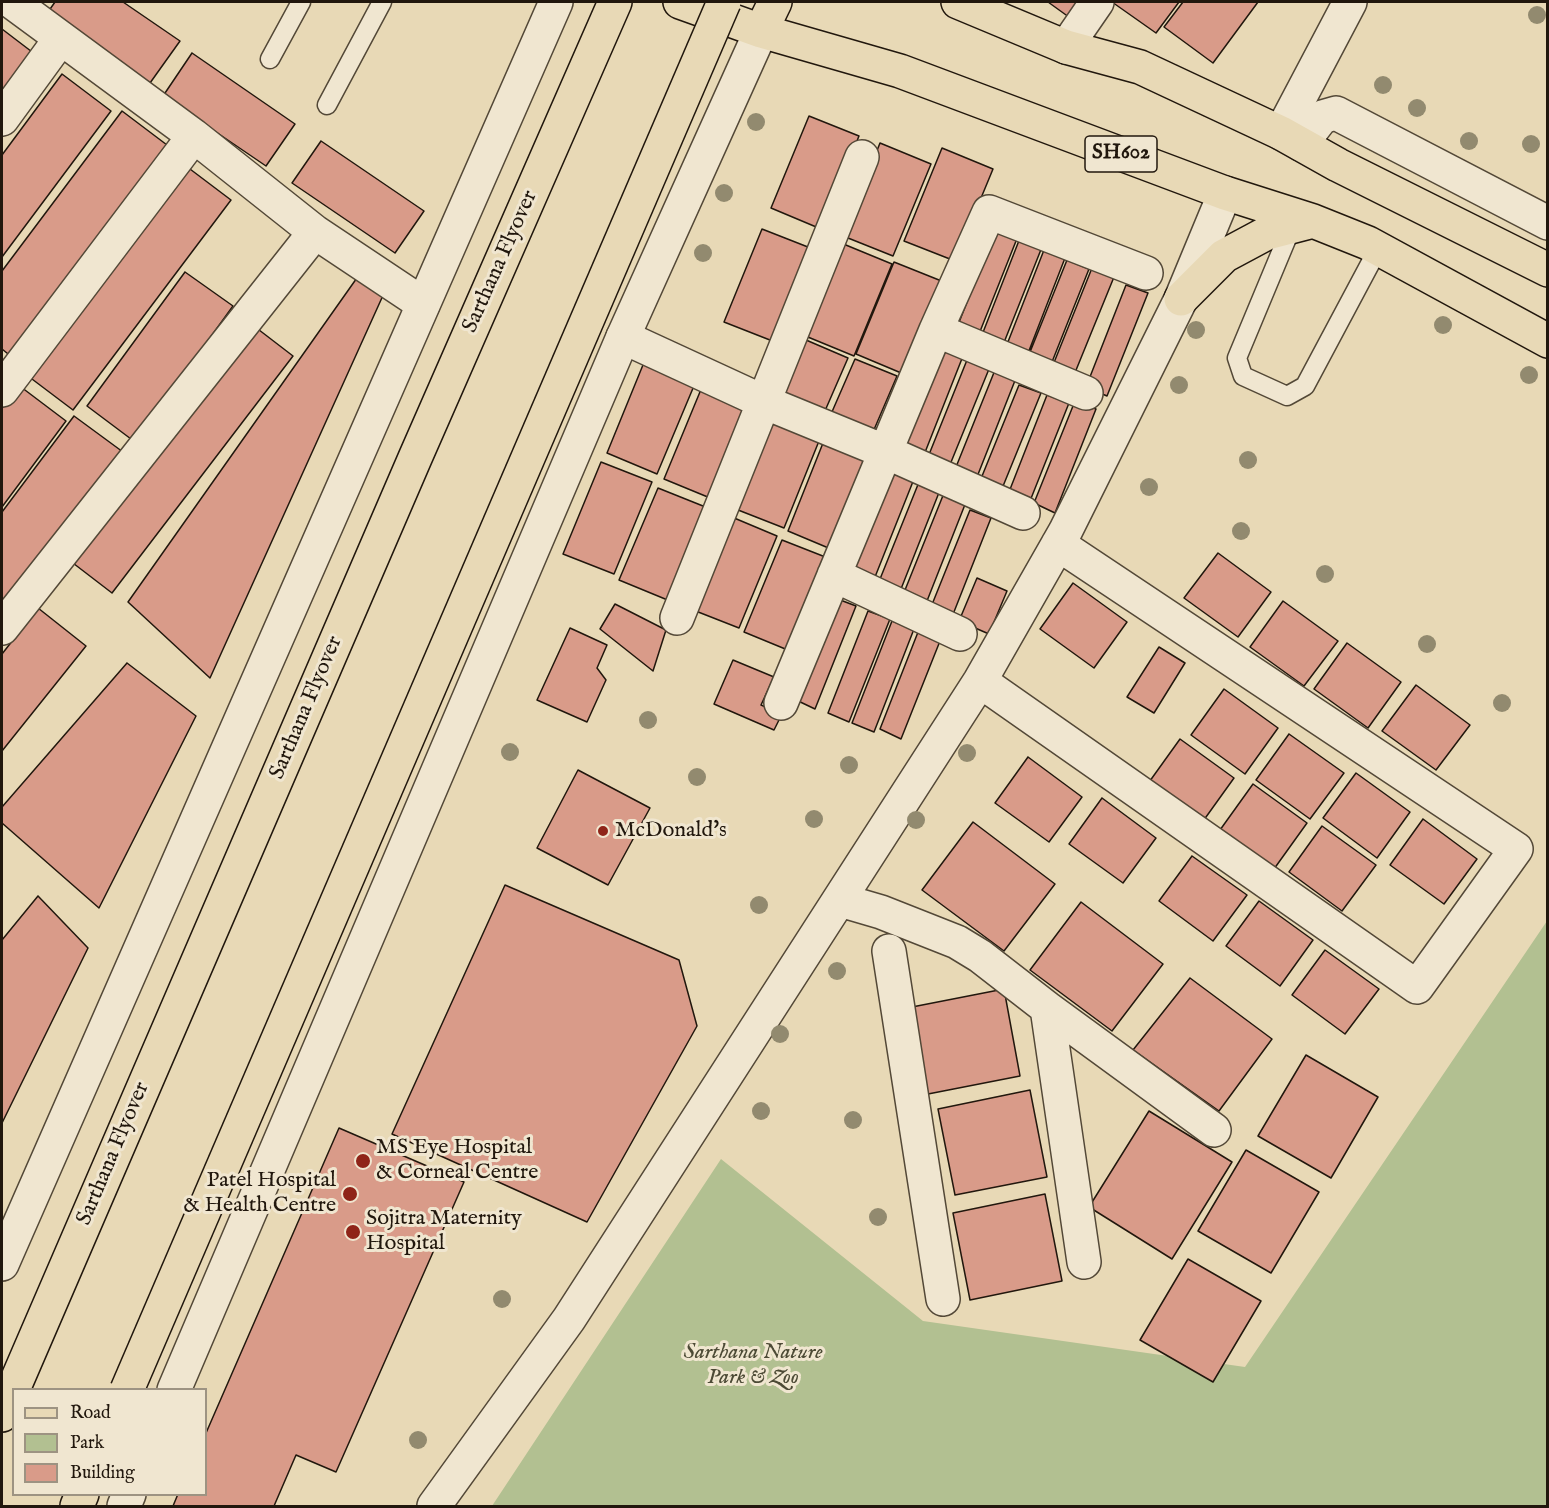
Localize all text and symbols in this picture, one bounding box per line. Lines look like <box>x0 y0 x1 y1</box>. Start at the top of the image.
road number: SH602 <box>1085 136 1157 172</box>
street label: Sarthana Flyover <box>458 187 544 337</box>
street label: Sarthana Flyover <box>265 632 349 784</box>
place label: McDonald's <box>615 818 727 844</box>
marker: McDonald's <box>596 824 610 838</box>
street label: Sarthana Flyover <box>72 1078 156 1230</box>
place label: MS Eye Hospital & Corneal Centre <box>376 1135 538 1186</box>
marker: MS Eye Hospital & Corneal Centre <box>354 1152 372 1170</box>
place label: Patel Hospital & Health Centre <box>183 1168 336 1220</box>
marker: Patel Hospital & Health Centre <box>341 1185 359 1203</box>
place label: Sojitra Maternity Hospital <box>366 1206 522 1258</box>
marker: Sojitra Maternity Hospital <box>344 1223 362 1241</box>
park label: Sarthana Nature Park & Zoo <box>683 1340 823 1392</box>
legend <box>12 1388 207 1496</box>
text: Road <box>70 1402 111 1425</box>
text: Park <box>70 1432 104 1455</box>
text: Building <box>70 1462 135 1485</box>

